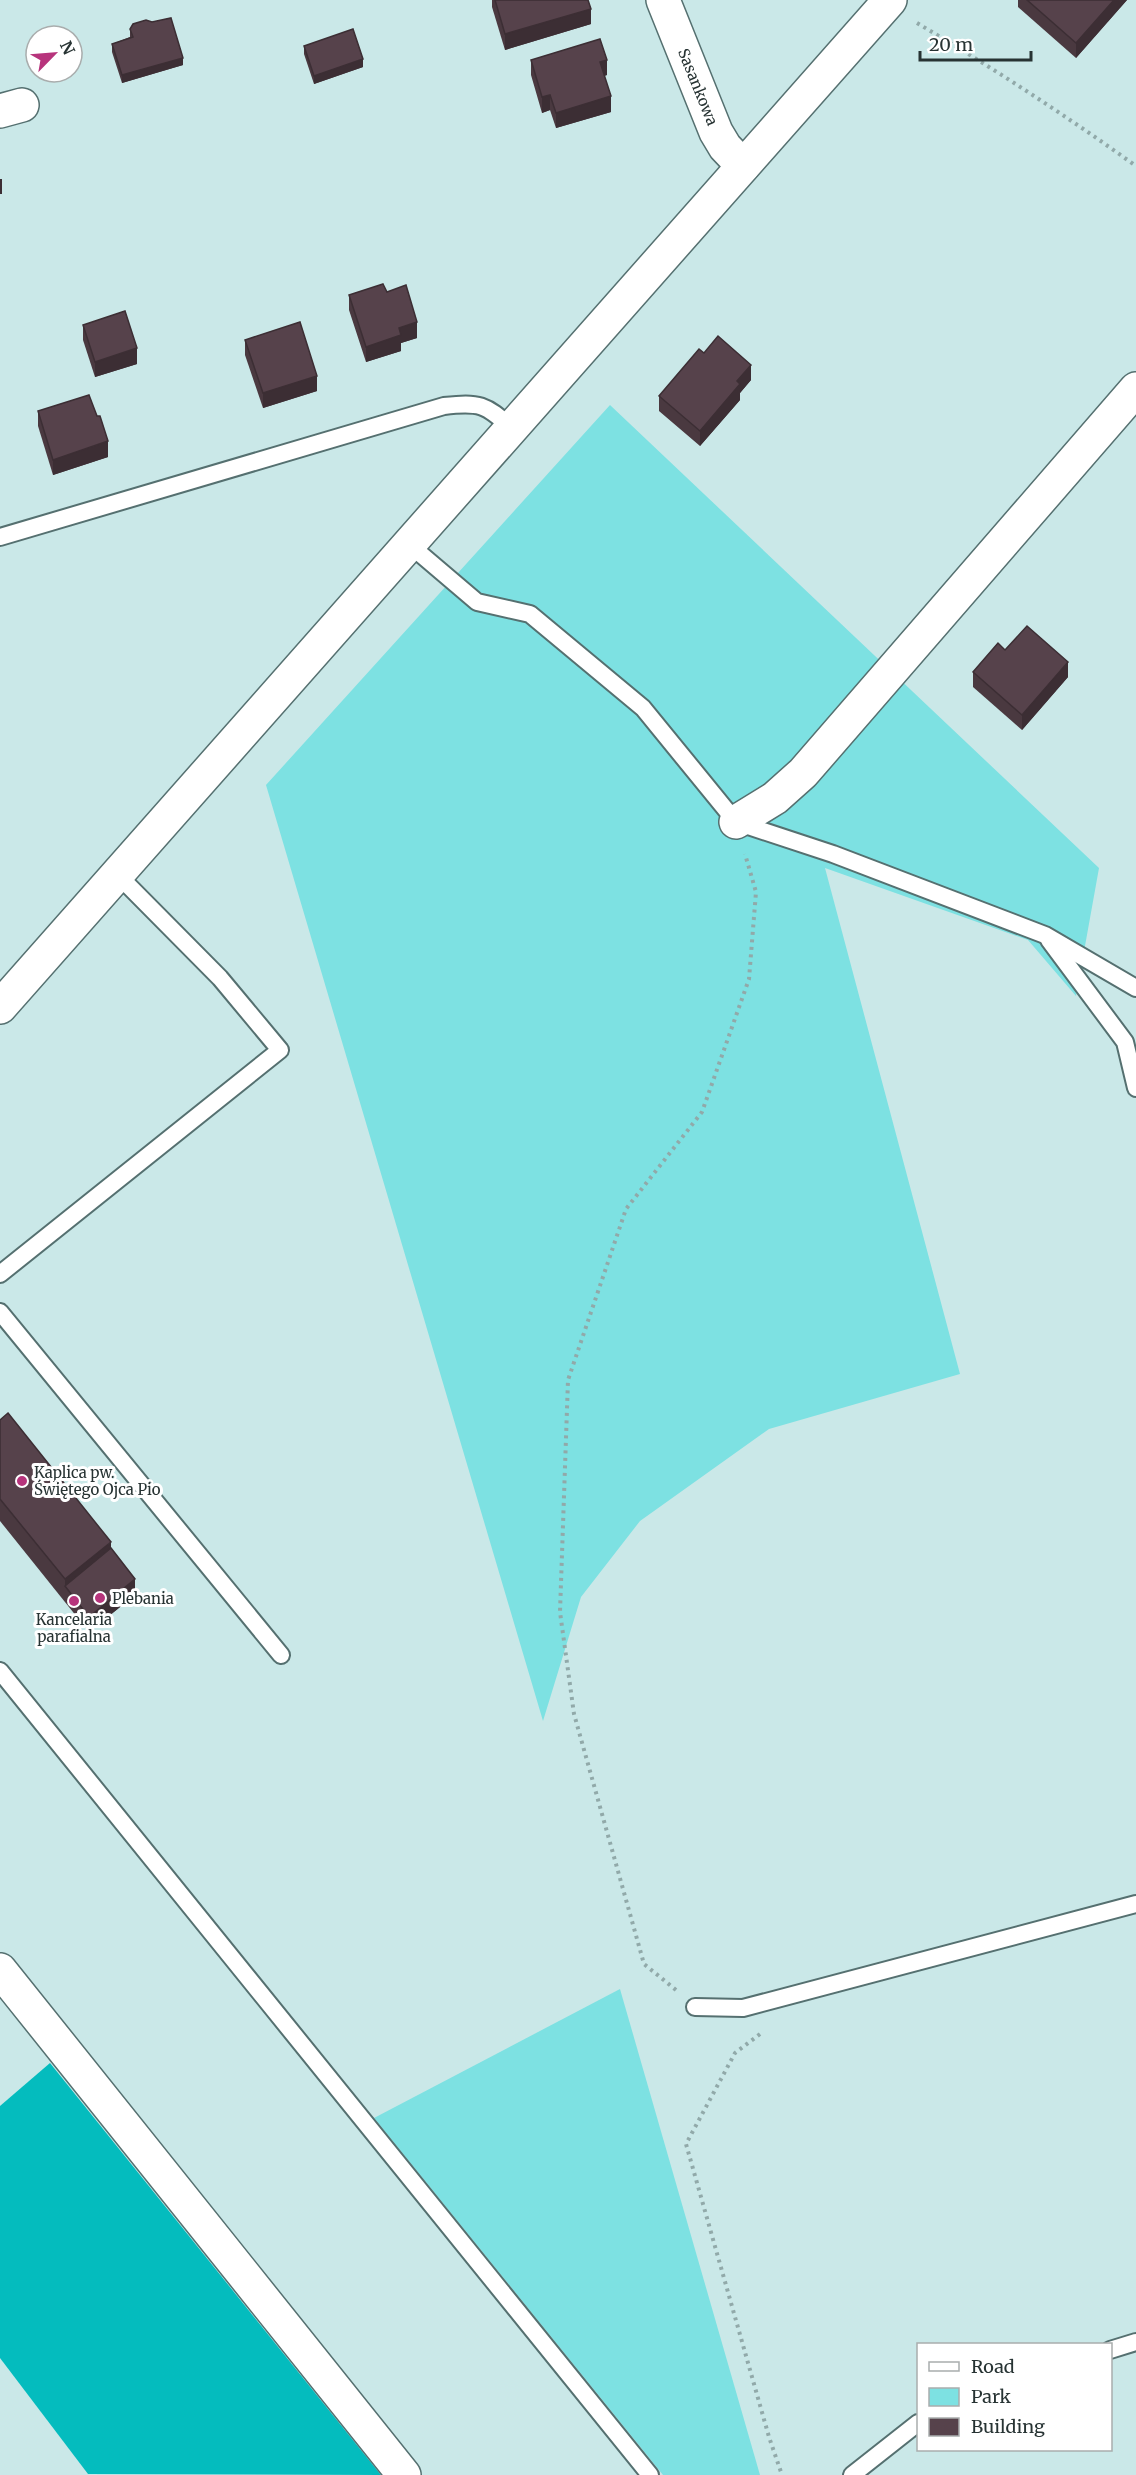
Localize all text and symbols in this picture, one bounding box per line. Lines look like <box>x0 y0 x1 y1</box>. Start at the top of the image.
north arrow <box>24 24 84 84</box>
scale bar <box>920 24 1031 62</box>
text: 20 m <box>929 33 973 56</box>
text: N <box>56 38 79 58</box>
street label: Sasankowa <box>674 46 722 128</box>
place label: Kaplica pw. Świętego Ojca Pio <box>34 1463 161 1499</box>
marker: Kaplica pw. Świętego Ojca Pio <box>15 1474 29 1488</box>
place label: Plebania <box>112 1589 174 1608</box>
marker: Plebania <box>93 1591 107 1605</box>
marker: Kancelaria parafialna <box>67 1594 81 1608</box>
place label: Kancelaria parafialna <box>36 1610 112 1646</box>
legend <box>917 2343 1112 2451</box>
text: Road <box>971 2355 1015 2378</box>
text: Park <box>971 2385 1012 2408</box>
text: Building <box>971 2415 1045 2438</box>

